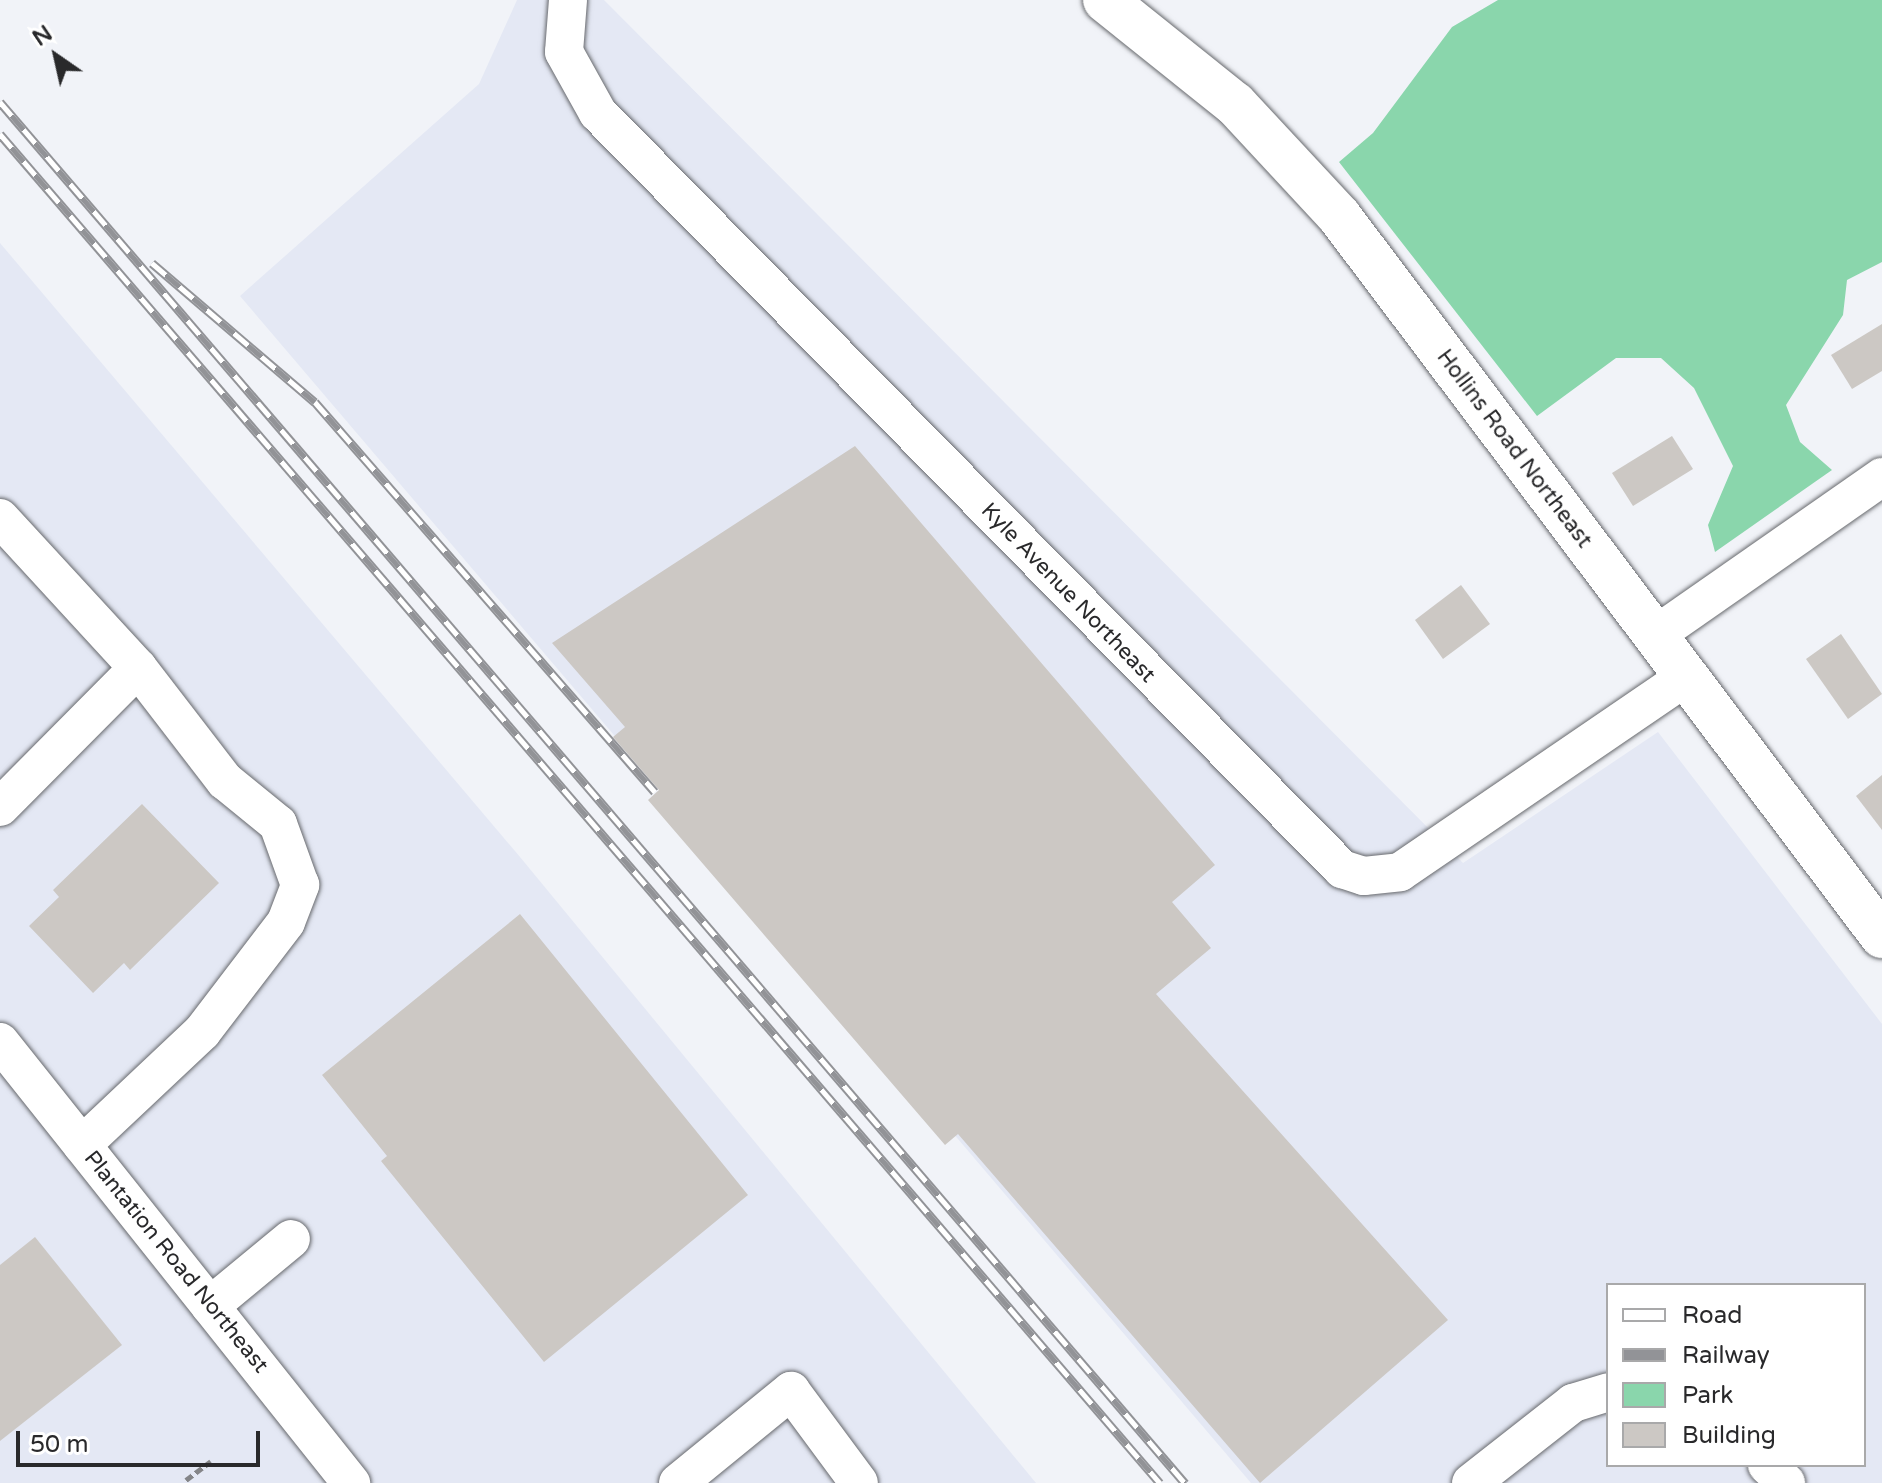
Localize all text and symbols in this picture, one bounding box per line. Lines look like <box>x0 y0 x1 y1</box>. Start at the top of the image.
north arrow <box>16 16 96 96</box>
text: N <box>28 20 57 52</box>
street label: Hollins Road Northeast <box>1431 345 1597 553</box>
street label: Kyle Avenue Northeast <box>975 498 1161 688</box>
street label: Plantation Road Northeast <box>78 1146 274 1378</box>
legend <box>1606 1283 1866 1467</box>
text: Road <box>1682 1301 1742 1330</box>
text: Railway <box>1682 1341 1770 1370</box>
text: Park <box>1682 1381 1733 1410</box>
scale bar <box>20 1415 264 1465</box>
text: Building <box>1682 1421 1776 1450</box>
text: 50 m <box>30 1430 88 1459</box>

